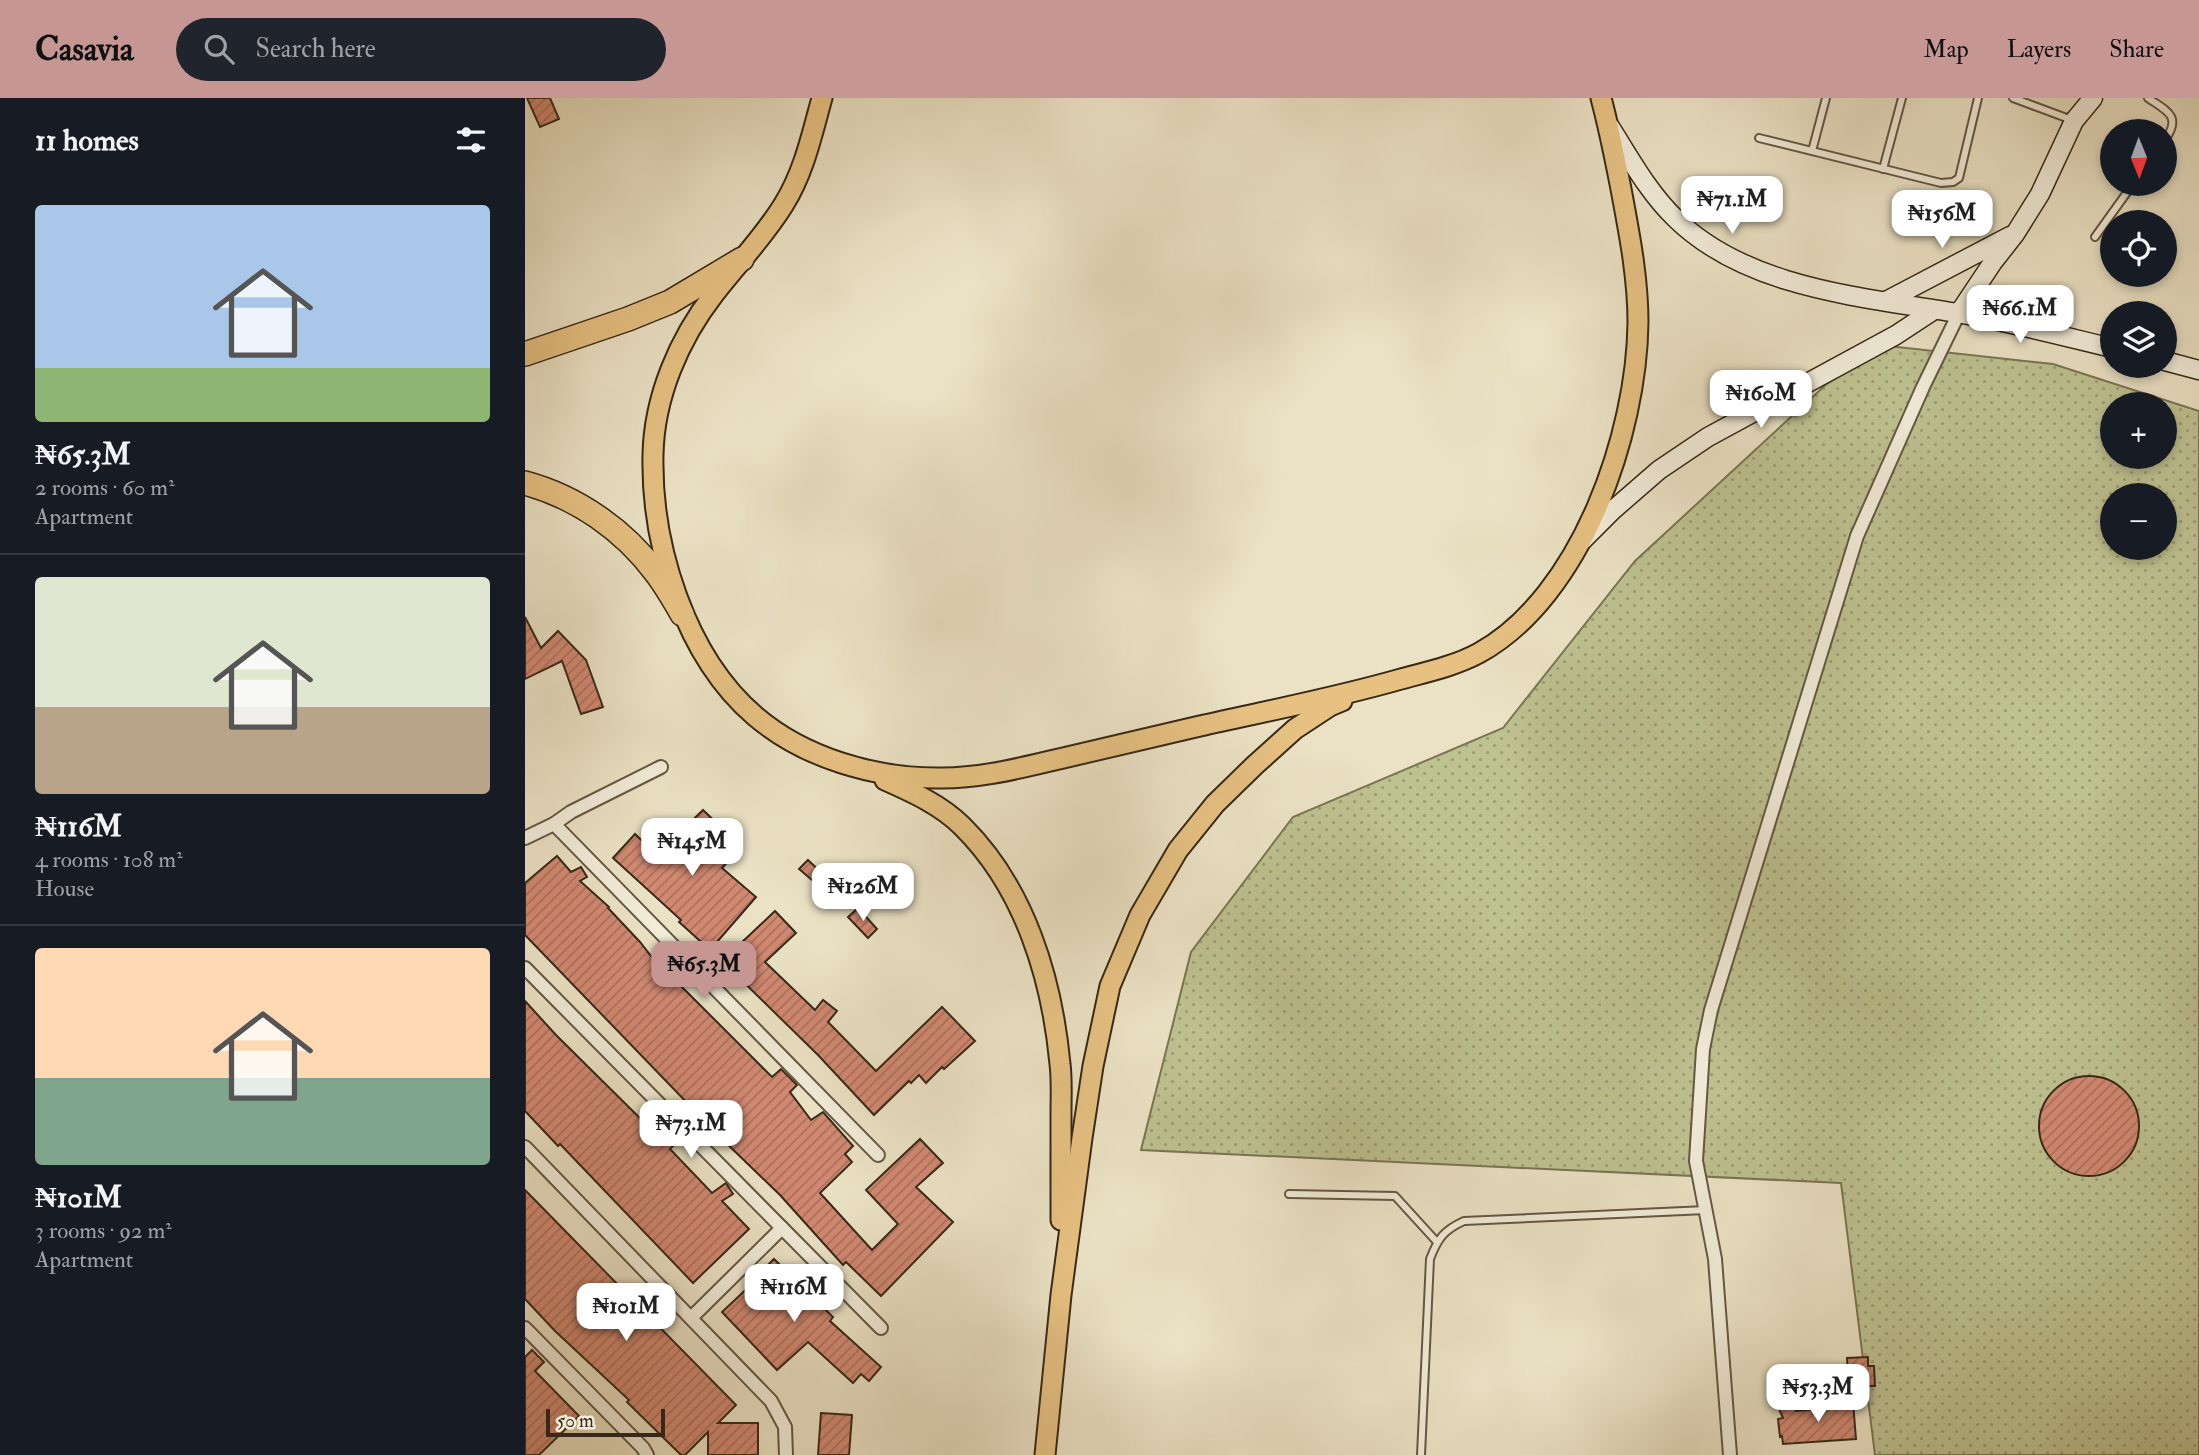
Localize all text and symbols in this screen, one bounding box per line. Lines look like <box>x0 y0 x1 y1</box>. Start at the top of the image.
search box <box>176 18 666 81</box>
text: Casavia <box>35 29 134 70</box>
icon: search <box>200 30 238 68</box>
text: Search here <box>256 33 376 65</box>
text: Map <box>1924 34 1969 65</box>
text: Layers <box>2007 34 2071 65</box>
text: Share <box>2109 34 2164 65</box>
north arrow <box>2100 119 2177 196</box>
map controls <box>2100 119 2177 560</box>
icon: filters <box>452 121 490 159</box>
text: 11 homes <box>35 122 139 159</box>
pin: ₦71.1M <box>1675 176 1789 236</box>
text: ₦71.1M <box>1697 184 1767 213</box>
pin: ₦156M <box>1893 190 1991 250</box>
text: ₦156M <box>1908 198 1976 227</box>
button: locate <box>2100 210 2177 287</box>
icon: home <box>200 250 326 376</box>
pin: ₦66.1M <box>1963 286 2077 345</box>
text: ₦66.1M <box>1983 293 2057 322</box>
button: layers <box>2100 301 2177 378</box>
pin: ₦160M <box>1712 370 1810 430</box>
text: ₦160M <box>1726 378 1796 407</box>
button: + <box>2100 392 2177 469</box>
text: ₦65.3M <box>35 436 131 473</box>
text: 2 rooms · 60 m² <box>35 473 175 502</box>
button: − <box>2100 483 2177 560</box>
text: Apartment <box>35 502 133 531</box>
icon: home <box>200 622 326 748</box>
text: ₦116M <box>35 808 122 845</box>
pin: ₦145M <box>643 818 741 878</box>
text: ₦145M <box>657 826 727 855</box>
text: 4 rooms · 108 m² <box>35 845 183 874</box>
pin: ₦126M <box>814 864 912 923</box>
text: ₦126M <box>828 871 898 900</box>
text: House <box>35 874 94 903</box>
pin: ₦65.3M <box>647 942 761 1001</box>
text: ₦65.3M <box>667 949 741 978</box>
icon: home <box>200 993 326 1119</box>
pin: ₦73.1M <box>634 1100 748 1160</box>
text: ₦73.1M <box>656 1108 726 1137</box>
text: ₦101M <box>35 1179 122 1216</box>
text: 3 rooms · 92 m² <box>35 1216 172 1245</box>
text: Apartment <box>35 1245 133 1274</box>
pin: ₦116M <box>745 1264 843 1324</box>
text: ₦116M <box>761 1272 827 1301</box>
pin: ₦101M <box>577 1284 675 1343</box>
text: ₦101M <box>593 1291 659 1320</box>
pin: ₦53.3M <box>1761 1364 1875 1424</box>
text: ₦53.3M <box>1782 1372 1854 1401</box>
scale bar <box>546 1406 665 1438</box>
text: 50 m <box>557 1409 594 1433</box>

